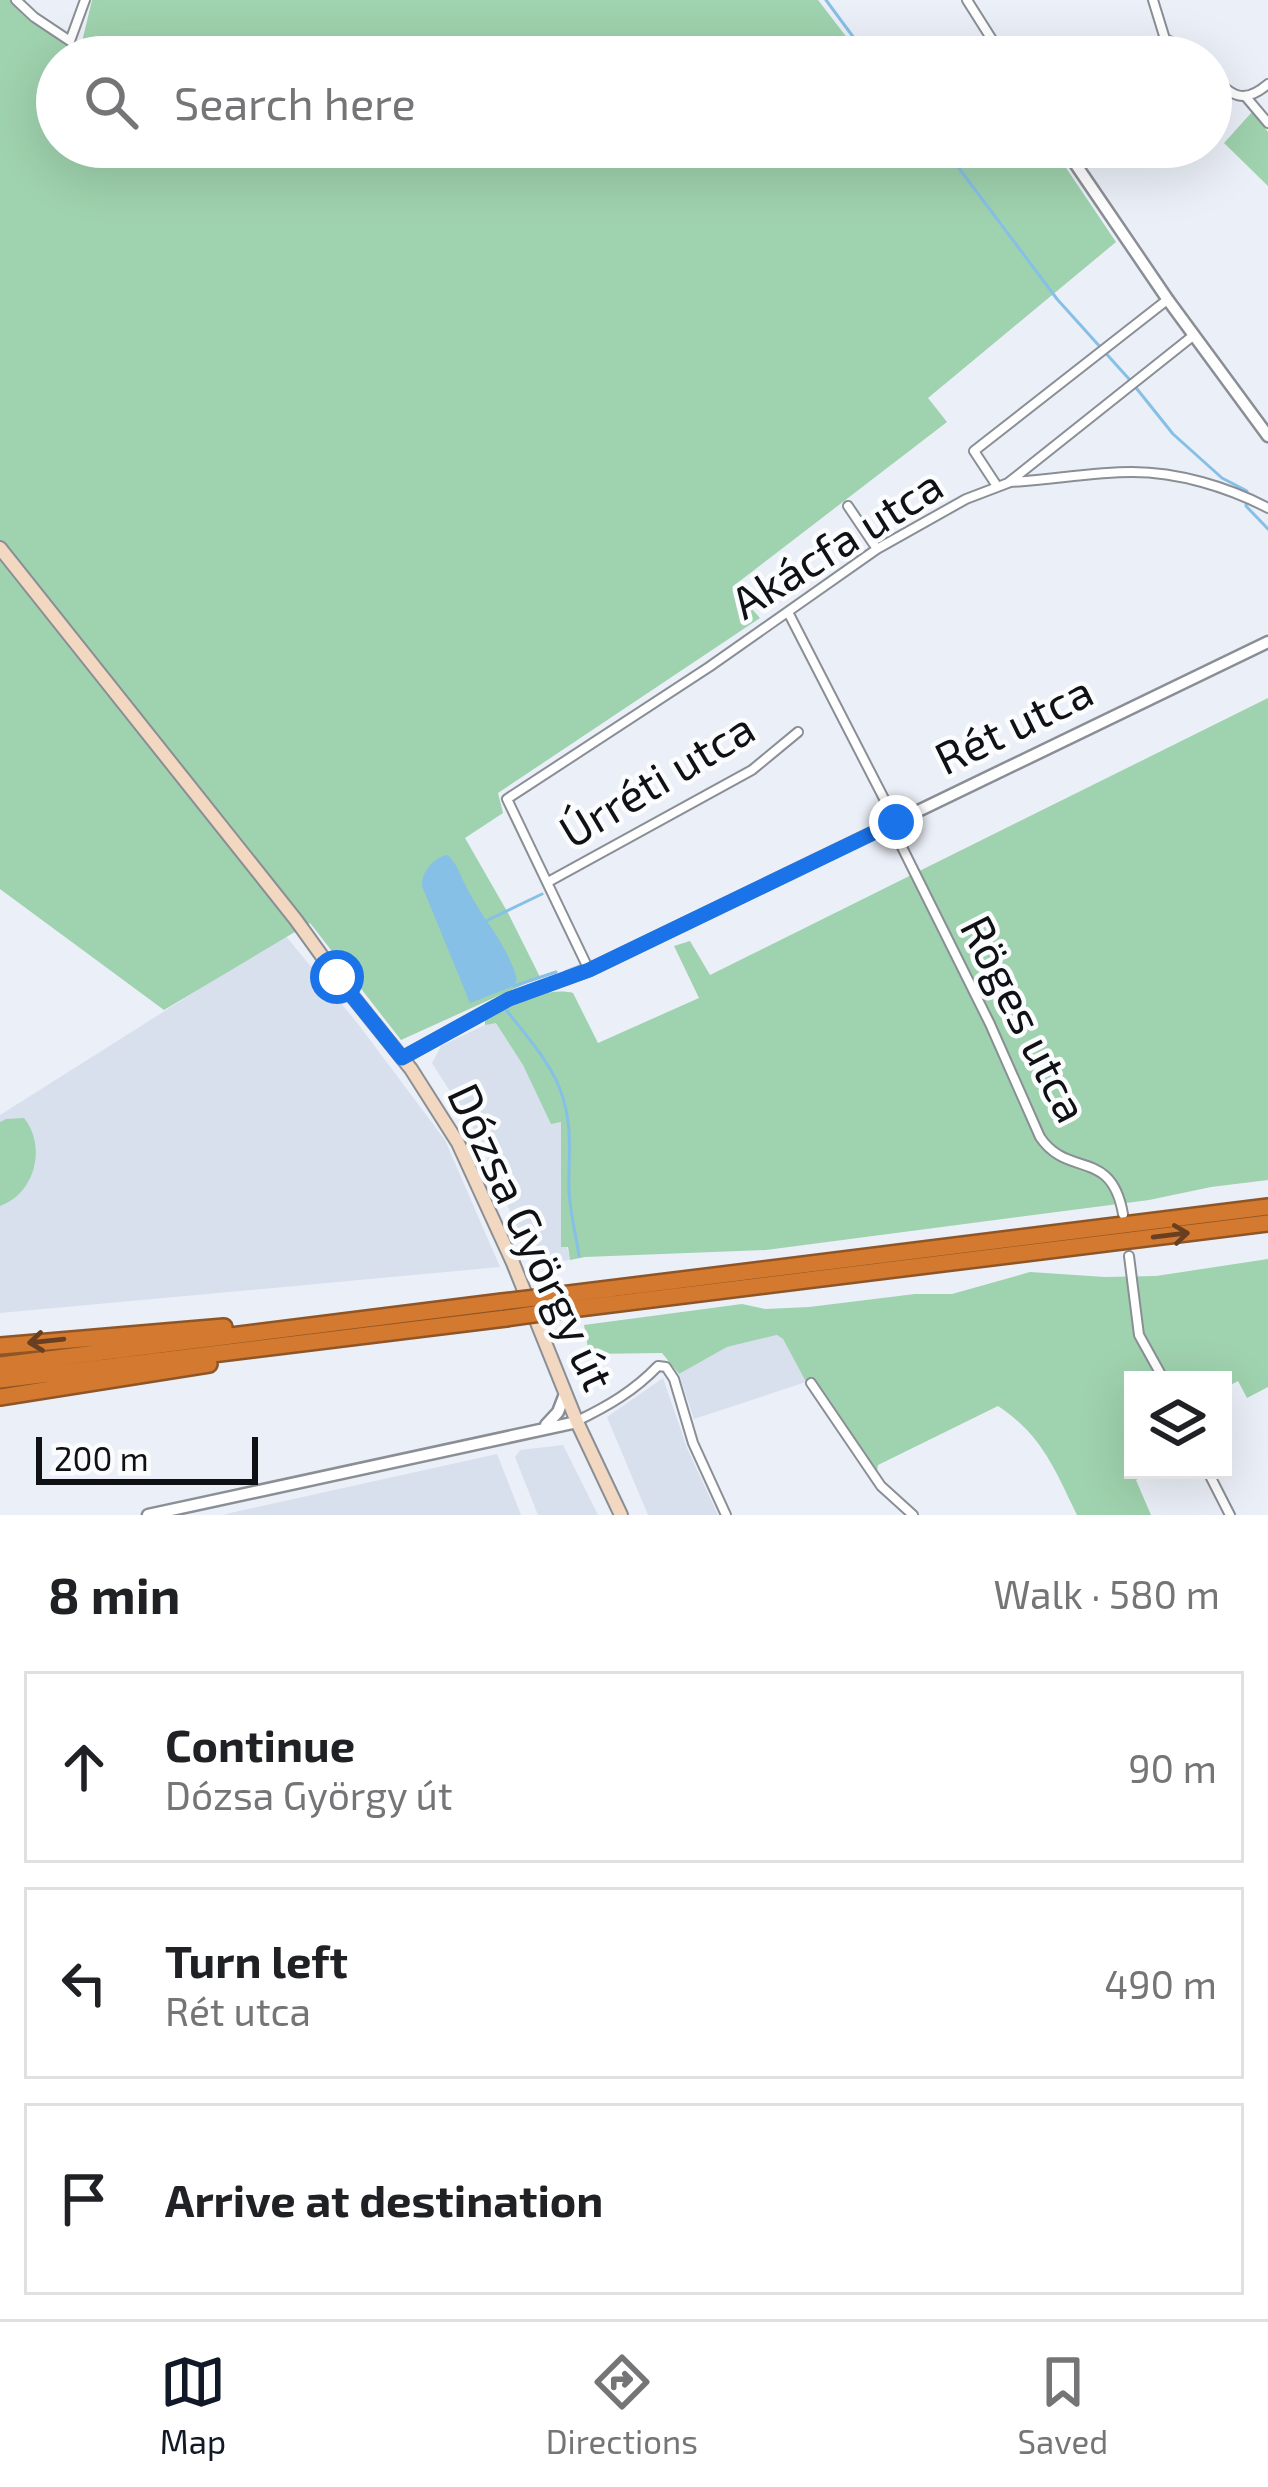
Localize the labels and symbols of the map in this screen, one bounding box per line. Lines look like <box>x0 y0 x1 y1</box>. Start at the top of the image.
street label: Akácfa utca <box>720 456 952 629</box>
street label: Rét utca <box>926 662 1101 784</box>
street label: Úrréti utca <box>549 699 763 857</box>
route end <box>869 795 923 849</box>
street label: Röges utca <box>951 906 1101 1130</box>
route start <box>310 950 364 1004</box>
street label: Dózsa György út <box>438 1074 627 1398</box>
one-way arrow <box>1151 1224 1190 1246</box>
one-way arrow <box>27 1330 66 1353</box>
scale bar <box>36 1431 258 1484</box>

